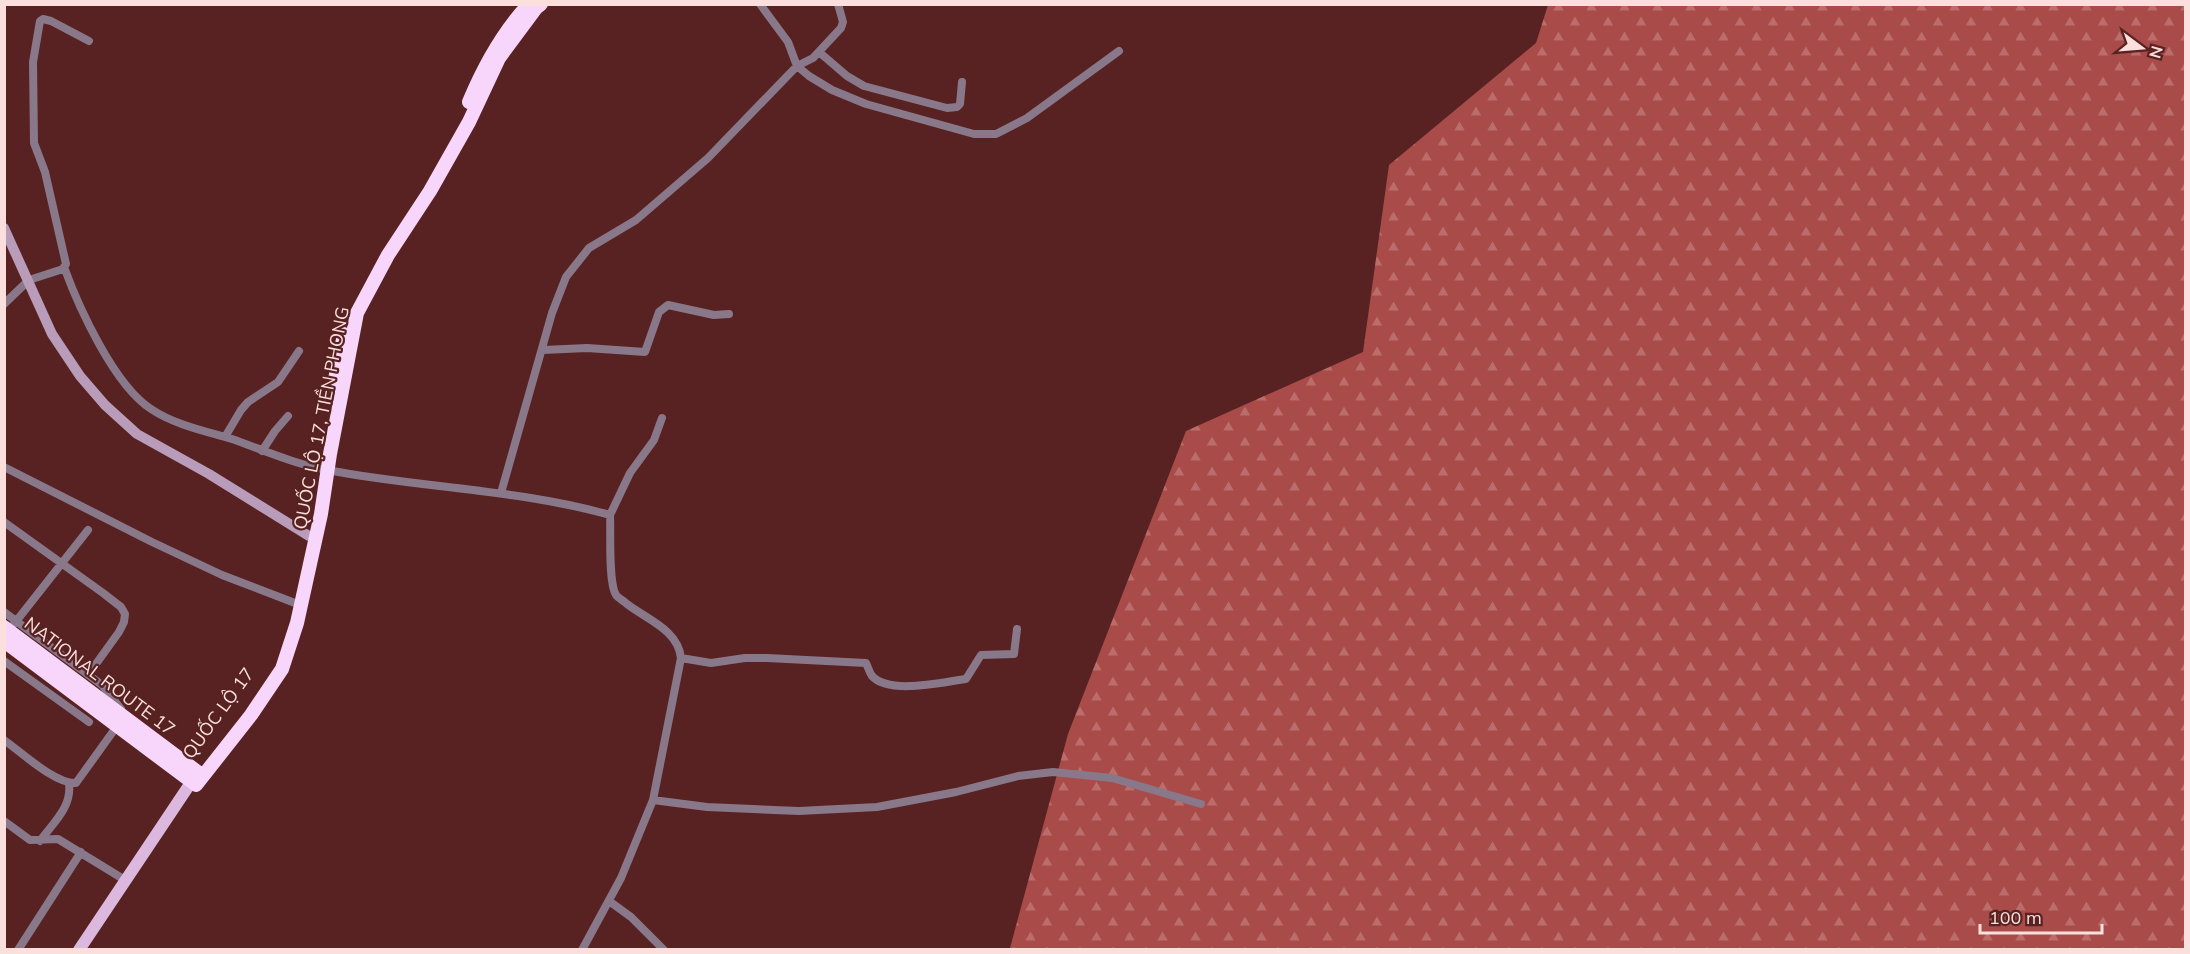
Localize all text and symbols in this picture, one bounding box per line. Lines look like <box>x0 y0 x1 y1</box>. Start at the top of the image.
north arrow <box>2112 18 2172 78</box>
text: N <box>2145 44 2168 61</box>
street label: QUỐC LỘ 17, TIỀN PHONG <box>288 305 354 531</box>
street label: NATIONAL ROUTE 17 <box>20 612 180 740</box>
street label: QUỐC LỘ 17 <box>177 663 259 763</box>
scale bar <box>1980 897 2102 935</box>
text: 100 m <box>1989 906 2042 929</box>

